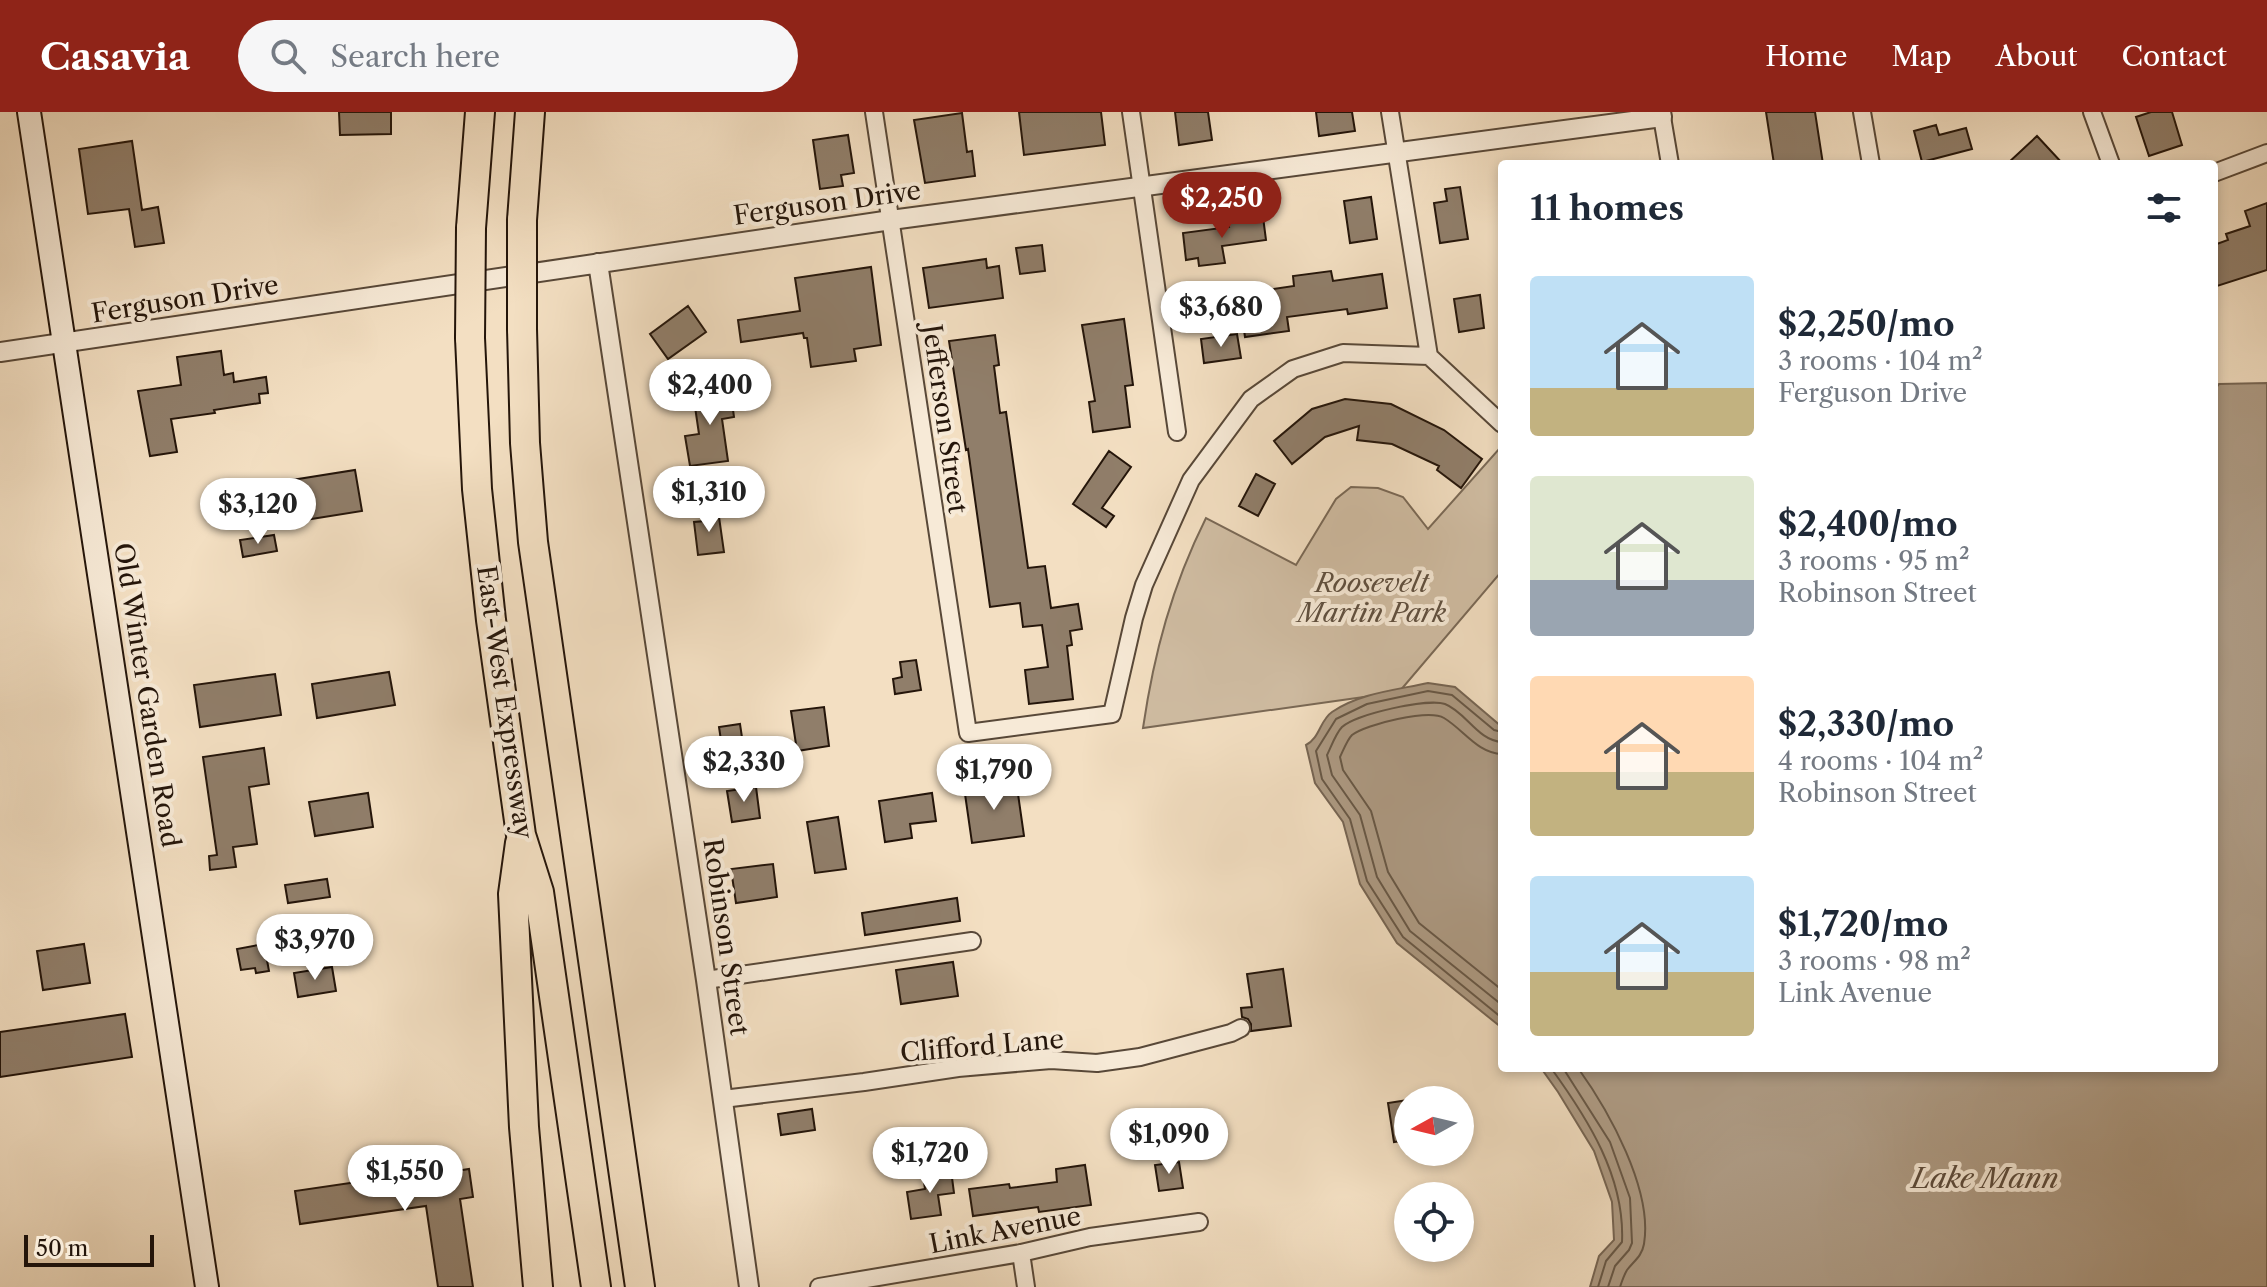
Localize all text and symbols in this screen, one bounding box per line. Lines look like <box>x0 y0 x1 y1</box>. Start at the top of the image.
search box <box>238 20 798 92</box>
text: Casavia <box>40 33 190 80</box>
icon: search <box>266 34 310 78</box>
text: Search here <box>330 38 500 75</box>
text: Home <box>1765 39 1847 73</box>
text: Map <box>1891 39 1951 73</box>
text: About <box>1995 39 2077 73</box>
text: Contact <box>2121 39 2227 73</box>
pin: $2,250 <box>1157 172 1287 240</box>
street label: Ferguson Drive <box>731 174 923 232</box>
text: $2,250 <box>1180 182 1264 214</box>
icon: filters <box>2142 186 2186 230</box>
text: 11 homes <box>1530 187 1684 229</box>
street label: Ferguson Drive <box>89 268 281 330</box>
pin: $3,680 <box>1156 281 1286 349</box>
text: $3,680 <box>1179 291 1263 323</box>
text: $2,250/mo <box>1778 303 1955 345</box>
icon: home <box>1594 308 1690 404</box>
street label: Jefferson Street <box>915 318 974 516</box>
text: 3 rooms · 104 m² <box>1778 345 1983 377</box>
pin: $2,400 <box>645 359 775 427</box>
text: $2,400 <box>667 369 753 401</box>
text: Ferguson Drive <box>1778 377 1967 409</box>
pin: $1,310 <box>644 466 774 534</box>
text: $1,310 <box>671 476 747 508</box>
pin: $3,120 <box>193 478 323 546</box>
text: $3,120 <box>218 488 298 520</box>
text: $2,400/mo <box>1778 503 1958 545</box>
icon: home <box>1594 508 1690 604</box>
street label: Old Winter Garden Road <box>107 540 187 850</box>
text: 3 rooms · 95 m² <box>1778 545 1970 577</box>
street label: East-West Expressway <box>470 563 540 841</box>
park label: Roosevelt Martin Park <box>1295 567 1447 629</box>
text: Robinson Street <box>1778 577 1977 609</box>
text: $2,330/mo <box>1778 703 1954 745</box>
icon: home <box>1594 708 1690 804</box>
pin: $2,330 <box>679 736 809 804</box>
pin: $1,790 <box>929 744 1059 812</box>
text: 4 rooms · 104 m² <box>1778 745 1983 777</box>
text: $2,330 <box>703 746 785 778</box>
text: $1,790 <box>955 754 1033 786</box>
text: Robinson Street <box>1778 777 1977 809</box>
street label: Robinson Street <box>696 836 756 1038</box>
text: $1,720/mo <box>1778 903 1948 945</box>
icon: home <box>1594 908 1690 1004</box>
pin: $3,970 <box>250 914 380 982</box>
text: $3,970 <box>274 924 356 956</box>
text: 3 rooms · 98 m² <box>1778 945 1971 977</box>
text: Link Avenue <box>1778 977 1932 1009</box>
street label: Clifford Lane <box>899 1023 1065 1069</box>
north arrow <box>1394 1086 1474 1166</box>
map controls <box>1394 1086 1474 1262</box>
pin: $1,090 <box>1104 1108 1234 1176</box>
text: $1,090 <box>1128 1118 1210 1150</box>
pin: $1,720 <box>865 1127 995 1195</box>
text: $1,720 <box>891 1137 969 1169</box>
pin: $1,550 <box>340 1145 470 1213</box>
text: $1,550 <box>366 1155 444 1187</box>
water label: Lake Mann <box>1909 1161 2059 1195</box>
button: locate <box>1394 1182 1474 1262</box>
street label: Link Avenue <box>926 1200 1084 1260</box>
scale bar <box>24 1231 154 1267</box>
text: 50 m <box>36 1235 88 1262</box>

